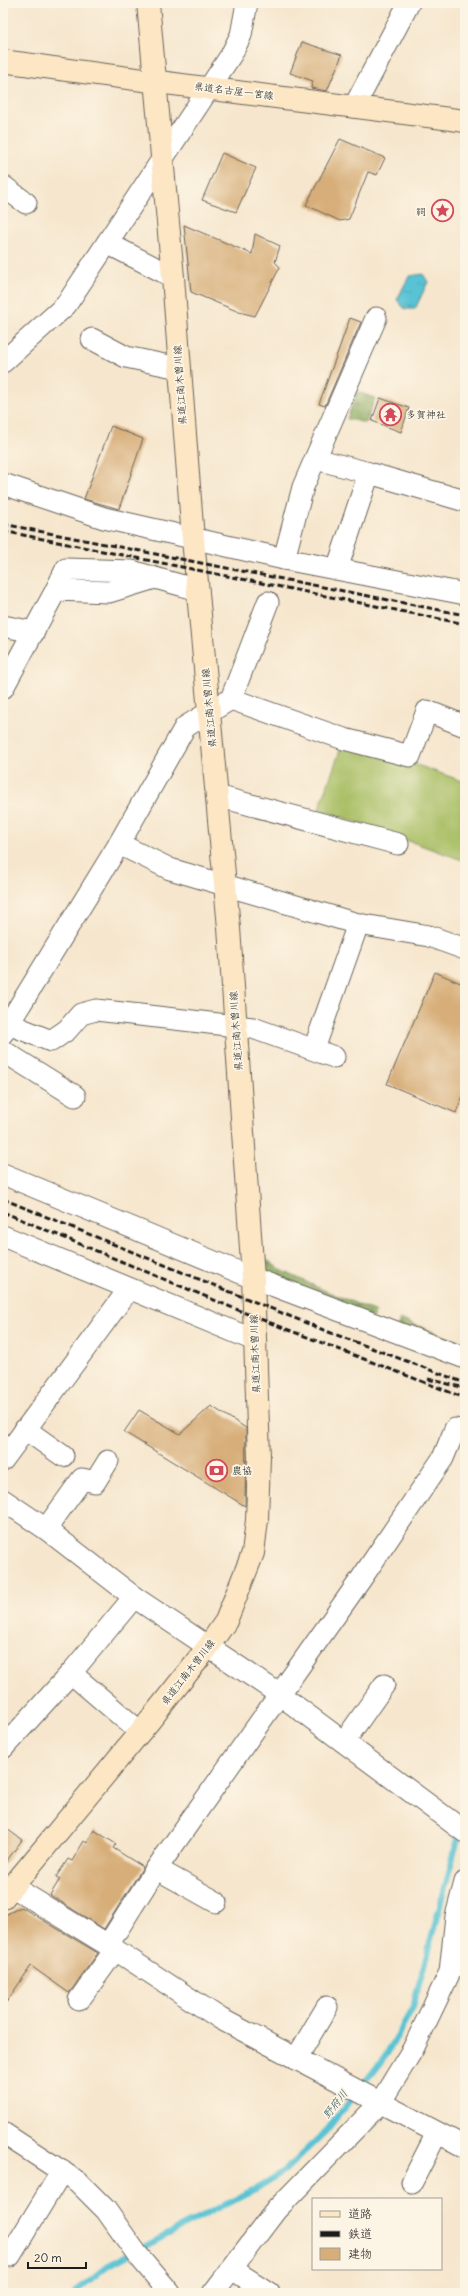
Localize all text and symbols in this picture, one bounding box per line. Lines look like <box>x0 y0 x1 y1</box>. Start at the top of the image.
street label: 県道名古屋一宮線 <box>194 80 274 102</box>
place icon: 祠 <box>429 198 455 224</box>
place label: 祠 <box>416 205 426 218</box>
street label: 県道江南木曽川線 <box>171 345 189 425</box>
temple icon: 多賀神社 <box>377 401 403 427</box>
place label: 多賀神社 <box>406 408 446 421</box>
street label: 県道江南木曽川線 <box>199 668 219 748</box>
street label: 県道江南木曽川線 <box>227 991 245 1071</box>
street label: 県道江南木曽川線 <box>247 1314 263 1394</box>
bank icon: 農協 <box>203 1457 229 1483</box>
place label: 農協 <box>232 1464 252 1477</box>
street label: 県道江南木曽川線 <box>158 1636 218 1708</box>
water label: 野府川 <box>319 2087 351 2121</box>
legend <box>312 2198 442 2270</box>
text: 道路 <box>348 2206 372 2221</box>
text: 鉄道 <box>348 2226 372 2241</box>
scale bar <box>28 2244 86 2270</box>
text: 建物 <box>348 2246 372 2261</box>
text: 20 m <box>34 2250 62 2265</box>

